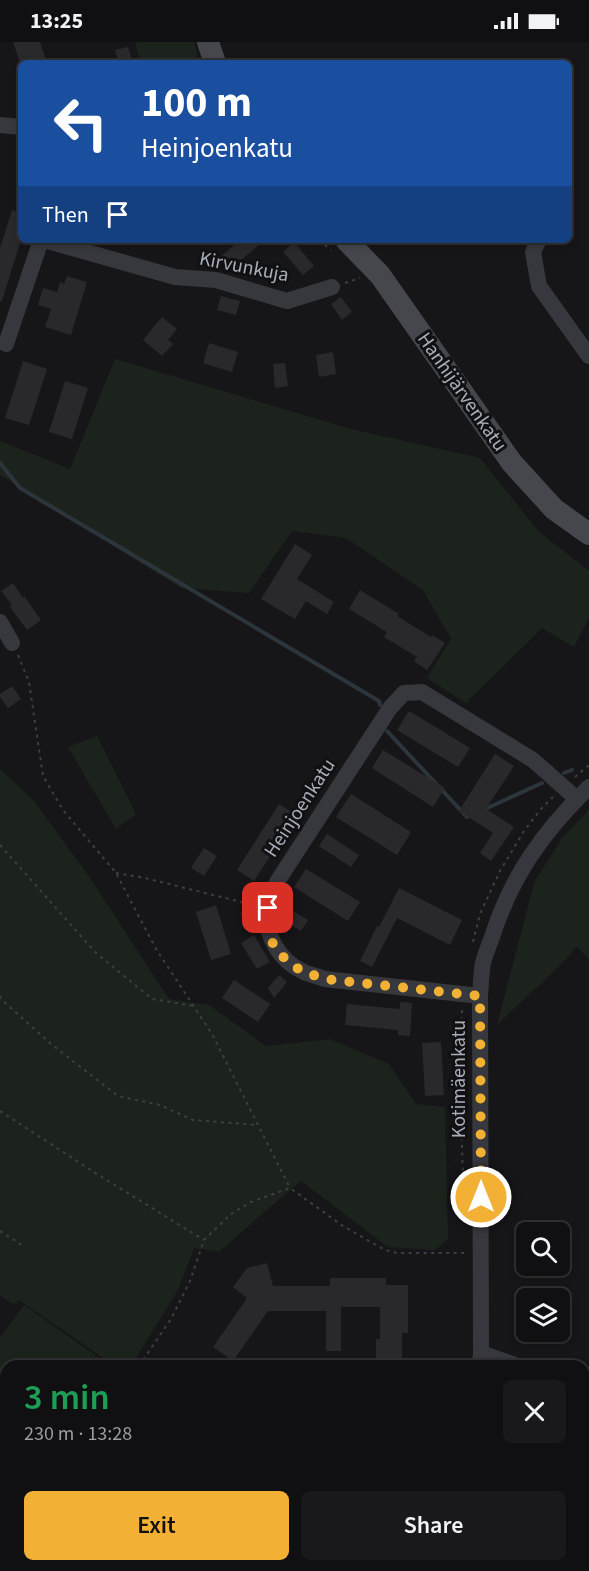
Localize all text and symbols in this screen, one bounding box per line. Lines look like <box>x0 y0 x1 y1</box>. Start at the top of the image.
text: 13:25 <box>30 5 83 37</box>
text: 100 m <box>141 73 252 133</box>
icon: left <box>42 84 120 162</box>
text: Heinjoenkatu <box>141 129 293 168</box>
icon: arrive <box>101 198 134 231</box>
text: Then <box>42 199 89 231</box>
street label: Kirvunkuja <box>197 245 291 289</box>
street label: Hanhijärvenkatu <box>410 327 514 457</box>
street label: Heinjoenkatu <box>258 753 342 863</box>
pin <box>242 882 293 933</box>
icon: arrive <box>251 891 284 924</box>
street label: Kotimäenkatu <box>445 1020 473 1138</box>
position arrow <box>449 1165 513 1229</box>
map controls <box>516 1222 570 1342</box>
button: search <box>516 1222 570 1276</box>
button: layers <box>516 1288 570 1342</box>
text: 3 min <box>24 1372 110 1423</box>
button: close <box>503 1380 566 1443</box>
text: 230 m · 13:28 <box>24 1420 132 1448</box>
button: Exit <box>24 1491 289 1560</box>
button: Share <box>301 1491 566 1560</box>

